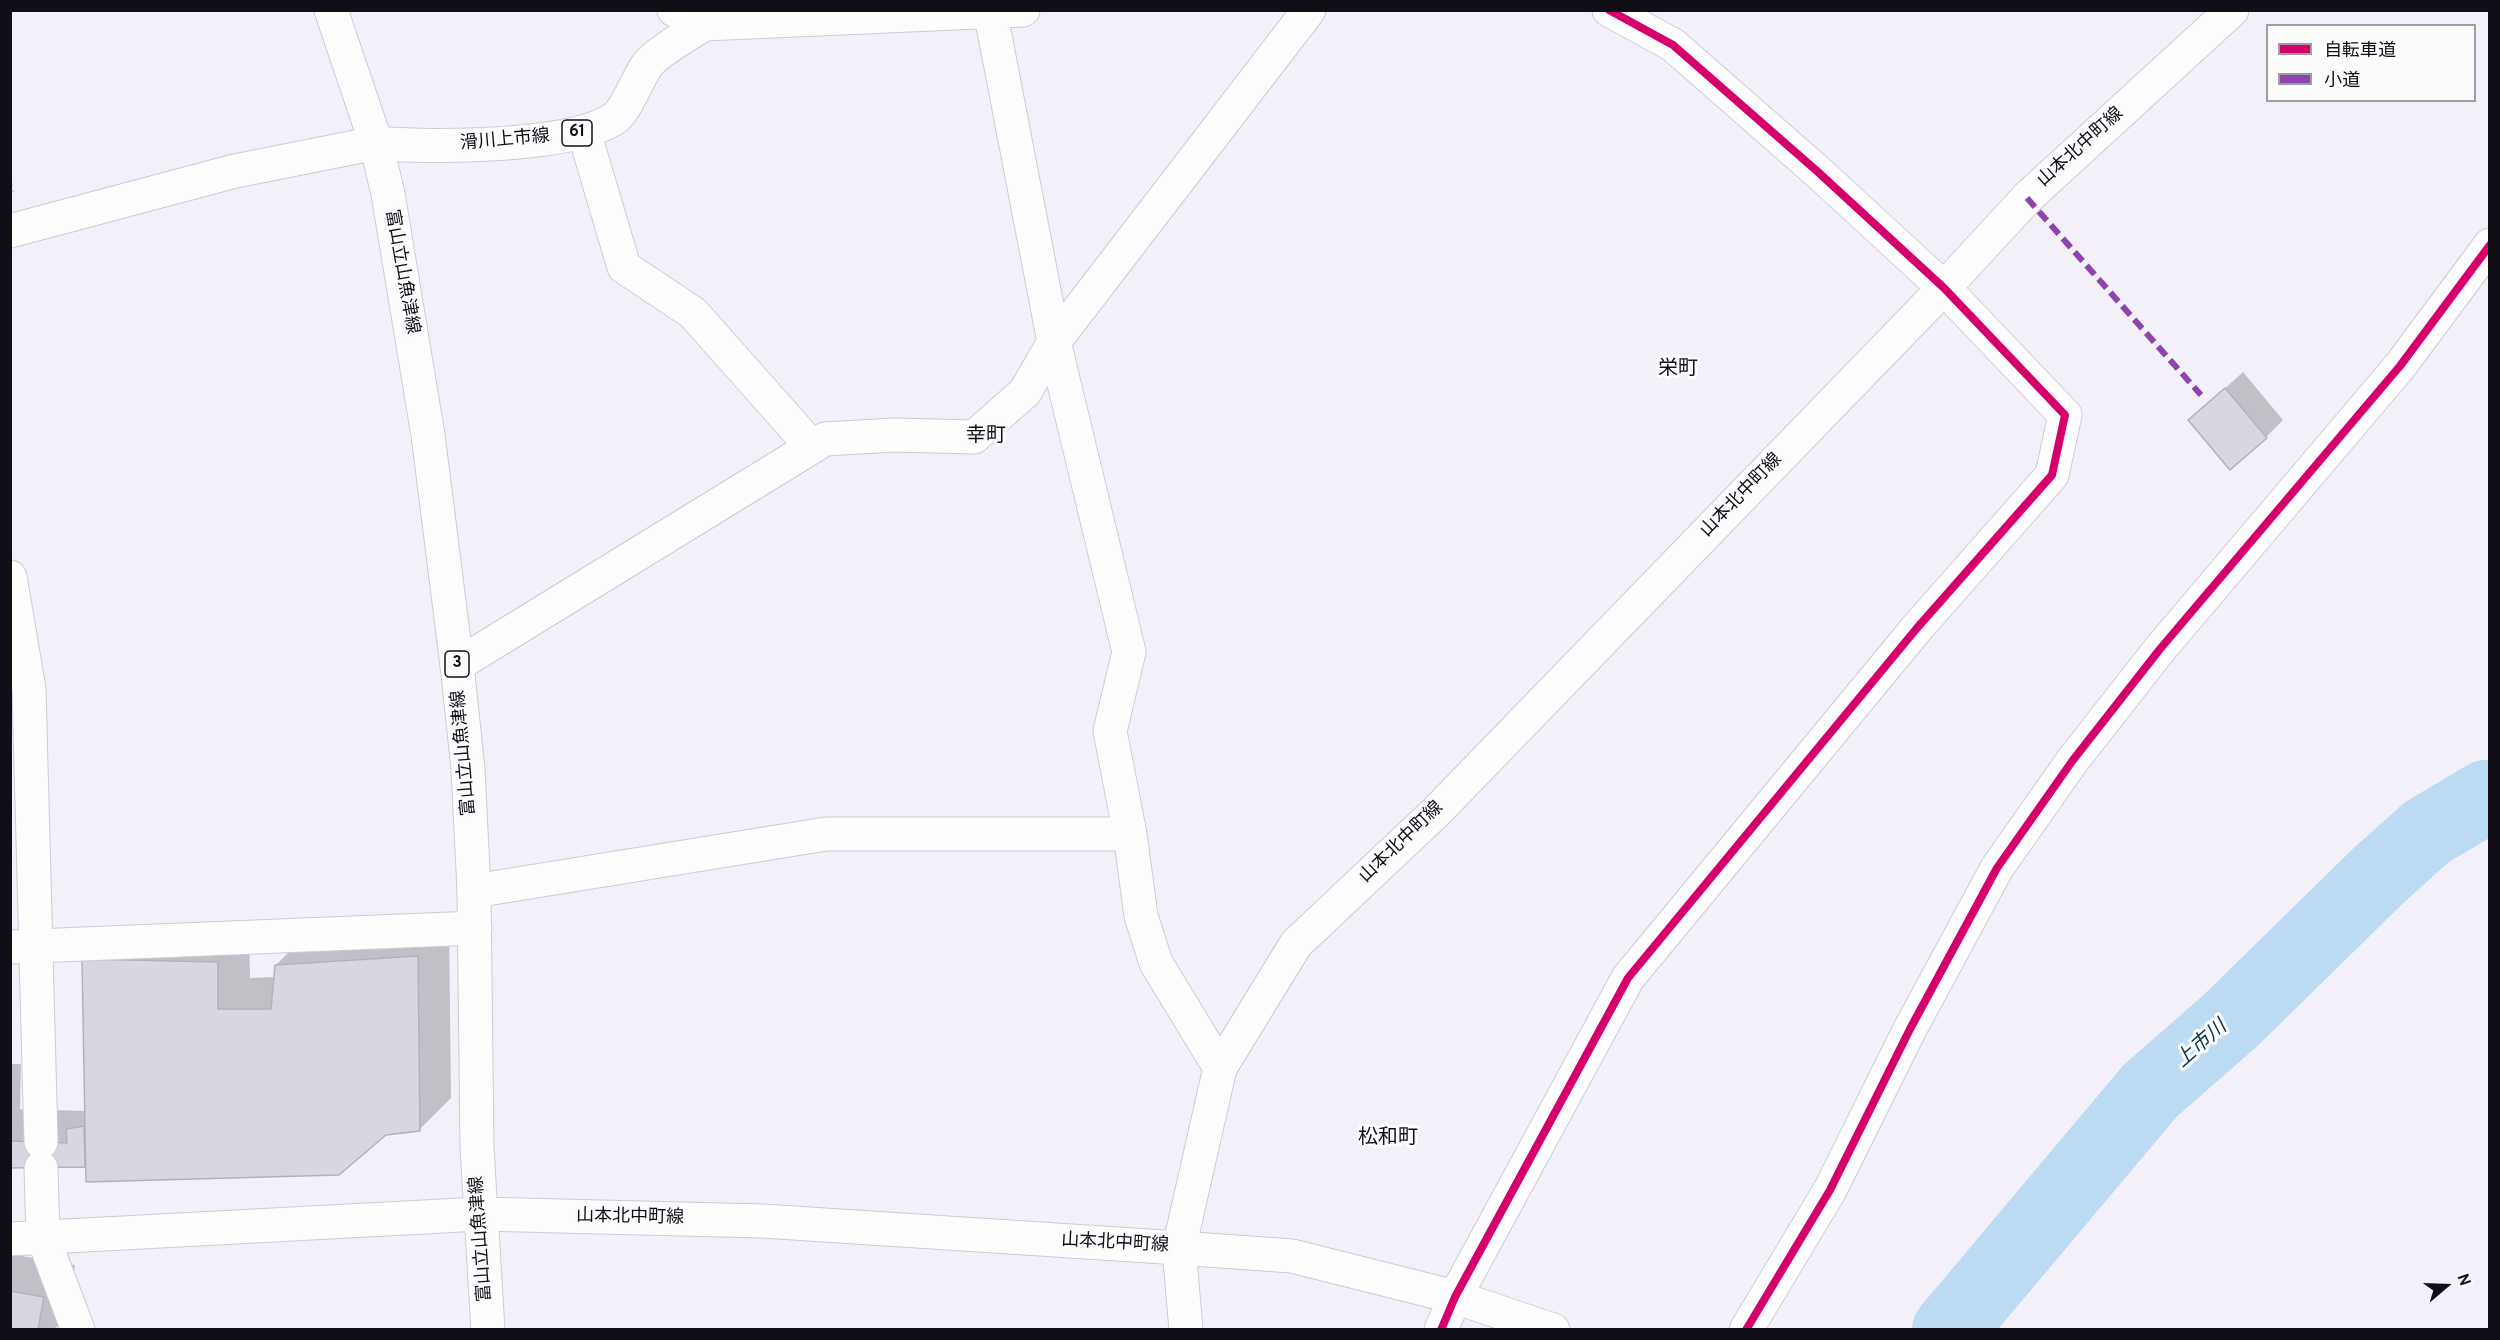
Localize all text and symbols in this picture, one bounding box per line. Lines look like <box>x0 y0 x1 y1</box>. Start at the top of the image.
legend <box>2266 24 2476 102</box>
text: 自転車道 <box>2324 40 2396 63</box>
text: 小道 <box>2324 70 2360 93</box>
street label: 山本北中町線 <box>2034 104 2128 192</box>
road number: 61 <box>562 120 592 146</box>
street label: 滑川上市線 <box>459 126 551 156</box>
street label: 富山立山魚津線 <box>379 208 423 336</box>
district label: 栄町 <box>1658 358 1698 382</box>
district label: 幸町 <box>966 425 1006 449</box>
street label: 山本北中町線 <box>1697 450 1787 542</box>
road number: 3 <box>445 651 469 677</box>
street label: 富山立山魚津線 <box>449 689 481 817</box>
street label: 山本北中町線 <box>1356 798 1448 888</box>
water label: 上市川 <box>2171 1016 2233 1074</box>
district label: 松和町 <box>1358 1127 1418 1151</box>
street label: 富山立山魚津線 <box>467 1175 497 1303</box>
street label: 山本北中町線 <box>576 1206 684 1230</box>
street label: 山本北中町線 <box>1061 1230 1169 1258</box>
north arrow <box>2416 1256 2476 1316</box>
text: N <box>2452 1271 2474 1289</box>

